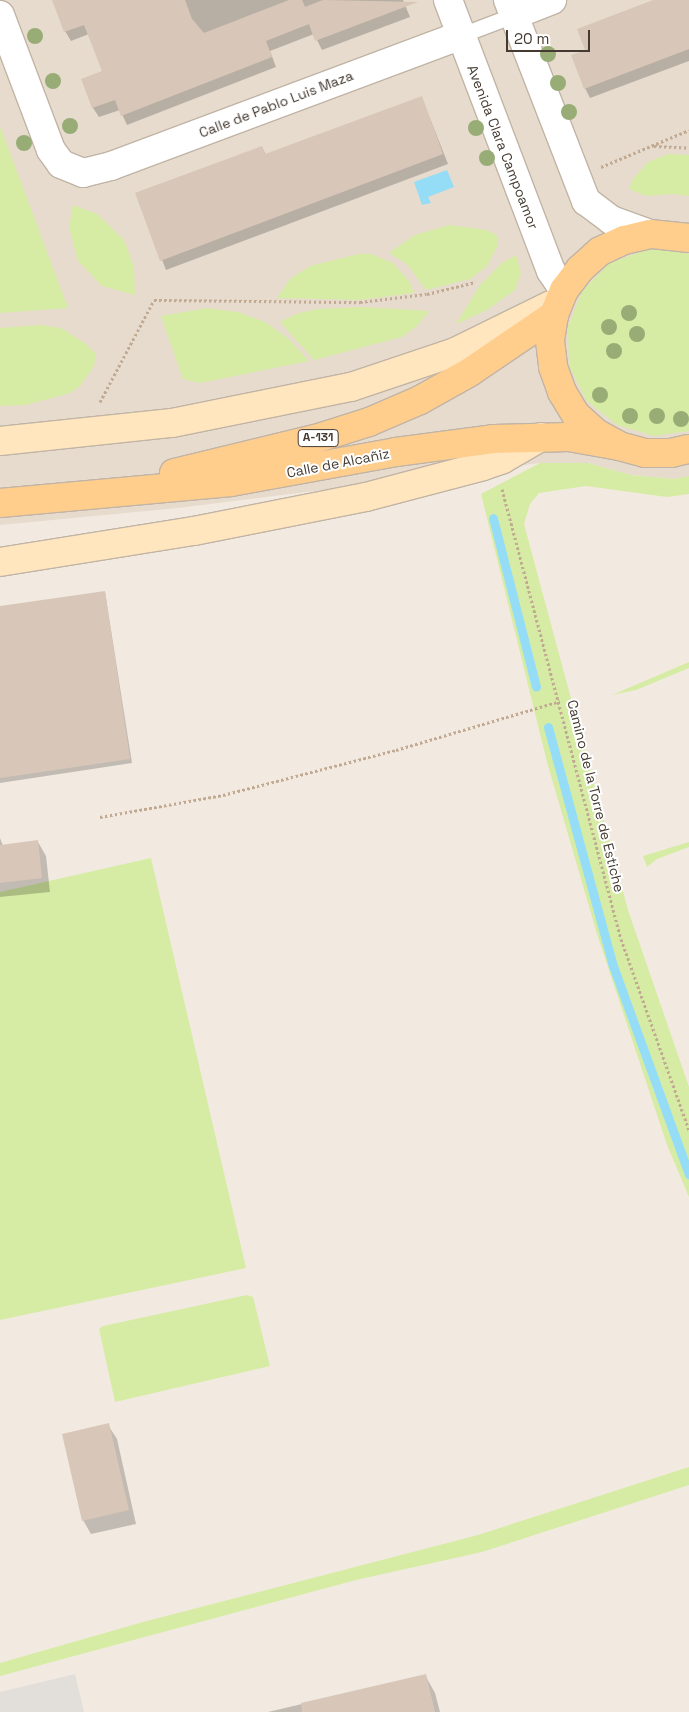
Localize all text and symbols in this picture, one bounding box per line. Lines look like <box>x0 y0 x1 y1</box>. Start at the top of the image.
scale bar <box>509 20 593 52</box>
text: 20 m <box>514 29 549 48</box>
street label: Avenida Clara Campoamor <box>464 62 542 232</box>
street label: Calle de Pablo Luis Maza <box>197 67 355 141</box>
road number: A-131 <box>297 428 339 448</box>
street label: Calle de Alcañiz <box>285 445 391 481</box>
street label: Camino de la Torre de Estiche <box>564 698 628 894</box>

